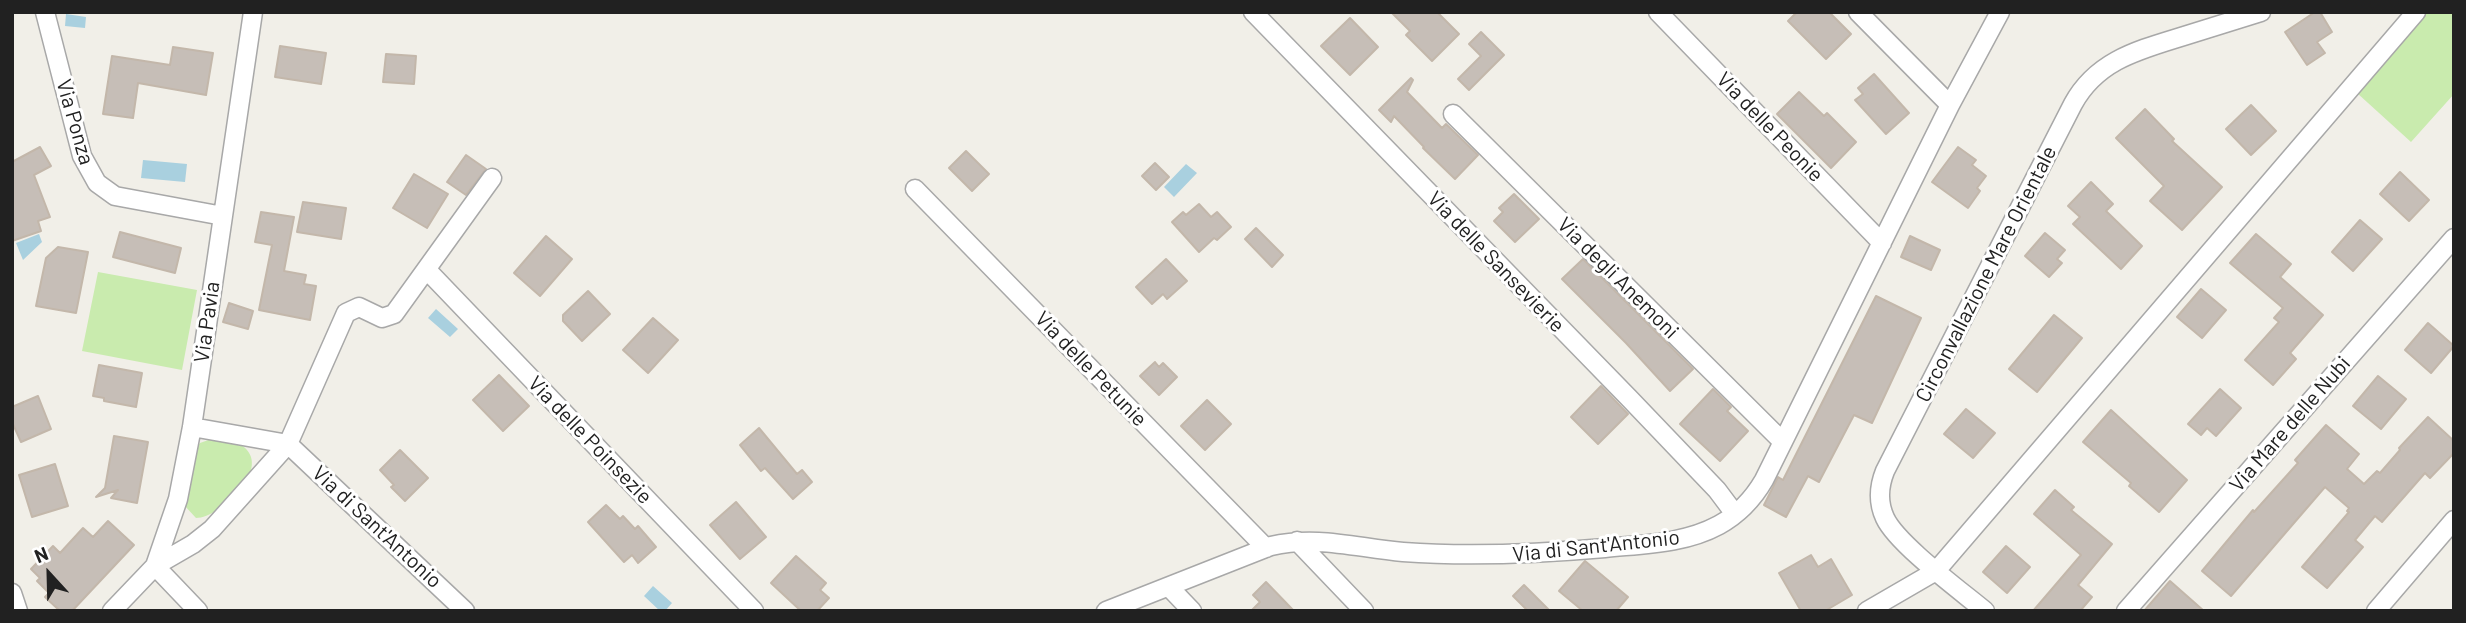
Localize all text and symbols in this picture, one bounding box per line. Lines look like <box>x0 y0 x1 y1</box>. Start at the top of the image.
street label: Via delle Peonie <box>1711 67 1829 187</box>
street label: Via Ponza <box>51 76 99 168</box>
street label: Circonvallazione Mare Orientale <box>1910 142 2062 406</box>
street label: Via delle Sansevierie <box>1422 186 1570 338</box>
street label: Via degli Anemoni <box>1552 212 1684 344</box>
street label: Via Pavia <box>189 280 225 364</box>
street label: Via delle Petunie <box>1030 306 1152 432</box>
street label: Via Mare delle Nubi <box>2224 351 2356 497</box>
street label: Via delle Poinsezie <box>523 371 657 509</box>
street label: Via di Sant'Antonio <box>307 460 447 594</box>
street label: Via di Sant'Antonio <box>1511 525 1681 567</box>
north arrow <box>14 539 84 609</box>
text: N <box>31 541 51 567</box>

